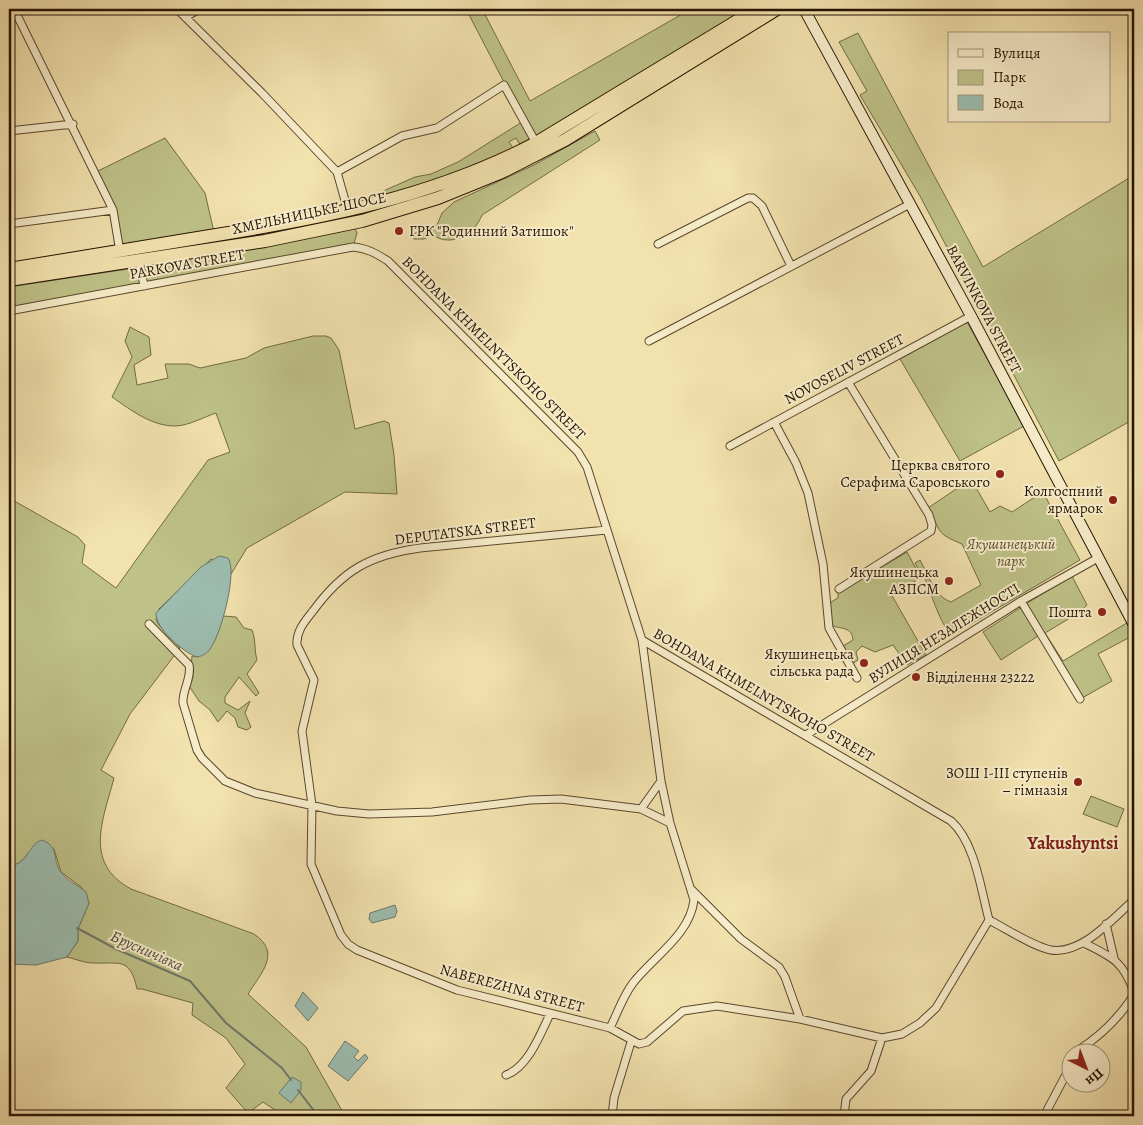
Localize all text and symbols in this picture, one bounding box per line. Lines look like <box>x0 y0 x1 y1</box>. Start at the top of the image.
legend <box>948 32 1110 122</box>
text: Вулиця <box>993 43 1040 63</box>
text: Парк <box>993 67 1026 87</box>
text: Вода <box>993 93 1024 113</box>
street label: ХМЕЛЬНИЦЬКЕ ШОСЕ <box>230 187 388 239</box>
place label: ГРК "Родинний Затишок" <box>409 221 574 241</box>
marker: ГРК "Родинний Затишок" <box>393 225 405 237</box>
street label: BARVINKOVA STREET <box>942 241 1027 377</box>
street label: PARKOVA STREET <box>128 244 247 284</box>
street label: BOHDANA KHMELNYTSKOHO STREET <box>398 252 591 445</box>
street label: NOVOSELIV STREET <box>781 329 908 409</box>
place label: Церква святого Серафима Саровського <box>841 455 990 492</box>
marker: Церква святого Серафима Саровського <box>994 468 1006 480</box>
place label: Колгоспний ярмарок <box>1024 481 1103 518</box>
marker: Колгоспний ярмарок <box>1107 494 1119 506</box>
street label: DEPUTATSKA STREET <box>393 512 538 550</box>
park label: Якушинецький парк <box>966 534 1056 571</box>
place label: Якушинецька АЗПСМ <box>849 562 939 599</box>
marker: Якушинецька АЗПСМ <box>943 575 955 587</box>
street label: ВУЛИЦЯ НЕЗАЛЕЖНОСТІ <box>864 578 1024 688</box>
place label: Пошта <box>1048 602 1092 622</box>
marker: Пошта <box>1096 606 1108 618</box>
street label: BOHDANA KHMELNYTSKOHO STREET <box>650 623 879 767</box>
place label: Якушинецька сільська рада <box>764 644 854 681</box>
marker: Якушинецька сільська рада <box>858 657 870 669</box>
place label: Відділення 23222 <box>926 667 1035 687</box>
marker: Відділення 23222 <box>910 671 922 683</box>
place label: ЗОШ І-ІІІ ступенів – гімназія <box>946 763 1068 800</box>
marker: ЗОШ І-ІІІ ступенів – гімназія <box>1072 776 1084 788</box>
district label: Yakushyntsi <box>1026 831 1119 855</box>
water label: Брусничівка <box>107 925 186 977</box>
street label: NABEREZHNA STREET <box>438 959 587 1017</box>
north arrow <box>1060 1042 1110 1092</box>
text: Пн <box>1081 1064 1108 1090</box>

